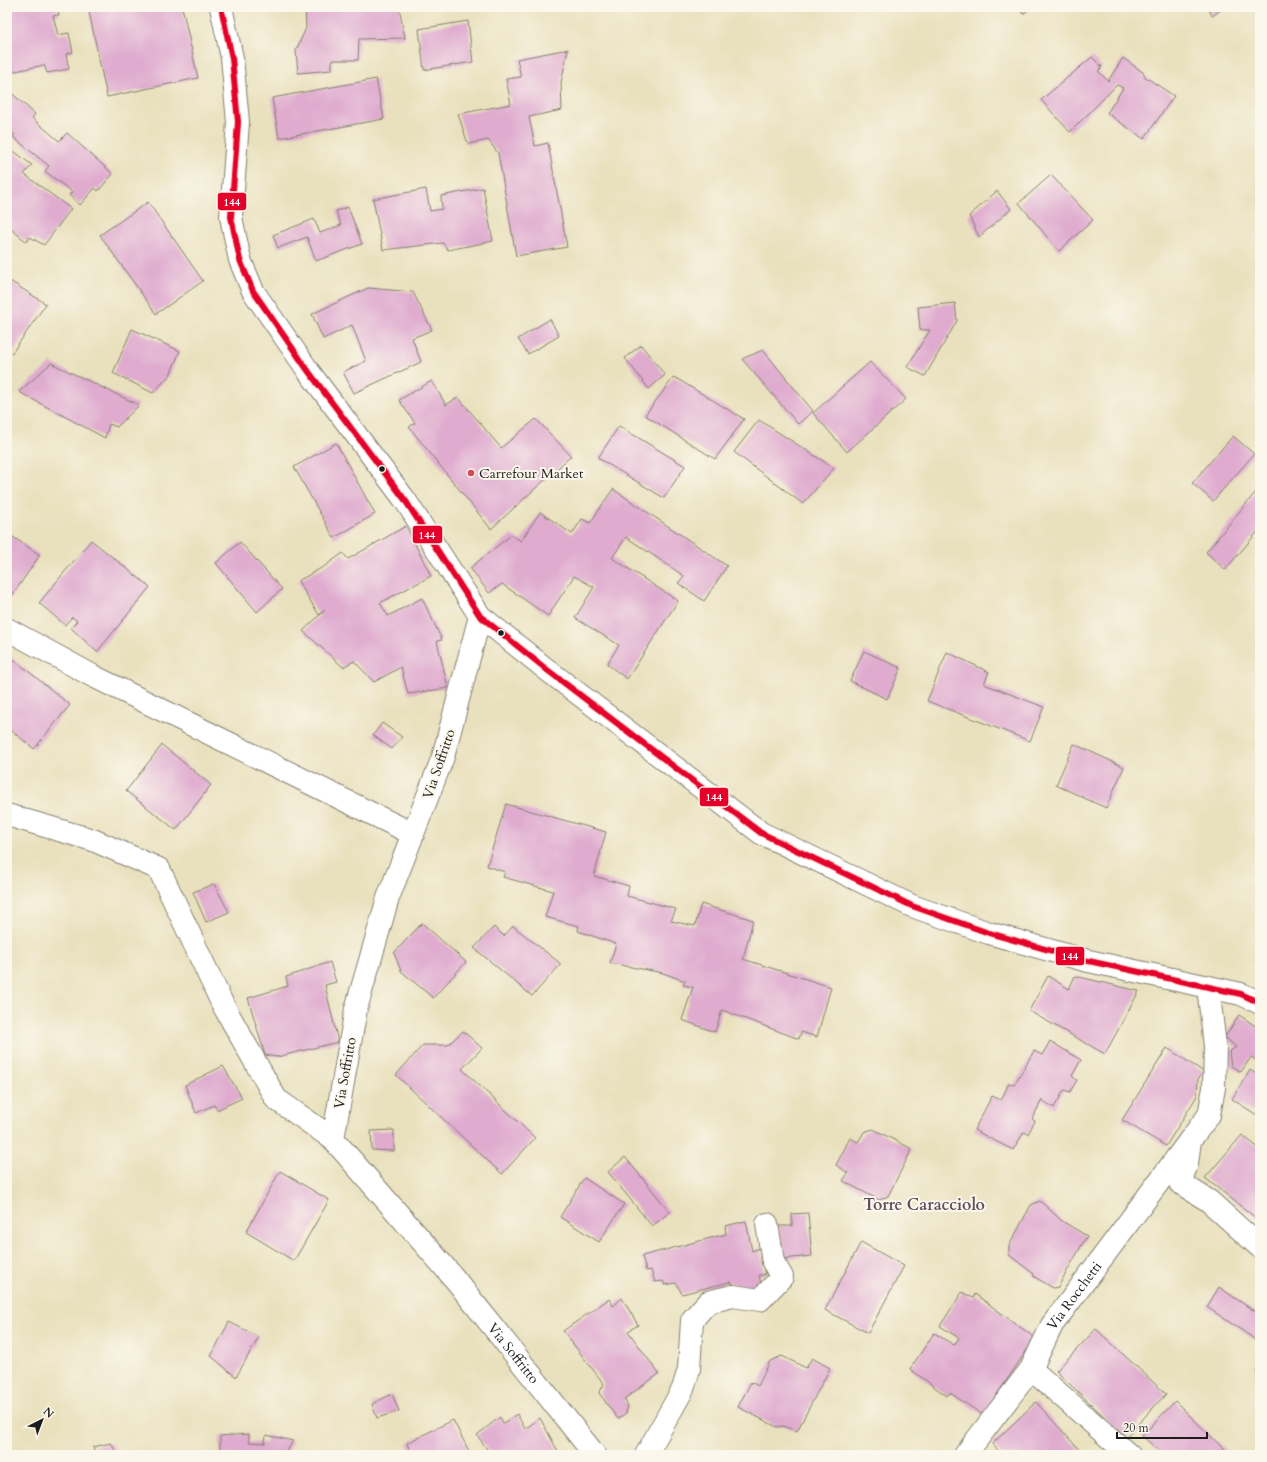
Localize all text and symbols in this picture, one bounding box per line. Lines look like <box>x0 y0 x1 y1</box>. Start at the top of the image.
line badge: 144 <box>217 192 247 211</box>
text: 144 <box>224 195 241 210</box>
unlabelled marker <box>377 464 387 474</box>
place label: Carrefour Market <box>479 464 584 483</box>
marker: Carrefour Market <box>466 468 476 478</box>
line badge: 144 <box>412 525 443 544</box>
text: 144 <box>419 528 436 543</box>
unlabelled marker <box>496 628 506 638</box>
street label: Via Soffritto <box>418 726 460 801</box>
line badge: 144 <box>699 787 729 807</box>
text: 144 <box>706 790 723 805</box>
line badge: 144 <box>1055 946 1085 966</box>
text: 144 <box>1062 949 1079 964</box>
street label: Via Soffritto <box>329 1035 361 1110</box>
district label: Torre Caracciolo <box>863 1194 985 1216</box>
street label: Via Rocchetti <box>1042 1257 1106 1334</box>
street label: Via Soffritto <box>484 1319 544 1388</box>
north arrow <box>22 1400 62 1440</box>
text: N <box>40 1404 57 1422</box>
scale bar <box>1117 1414 1207 1440</box>
text: 20 m <box>1123 1420 1150 1436</box>

